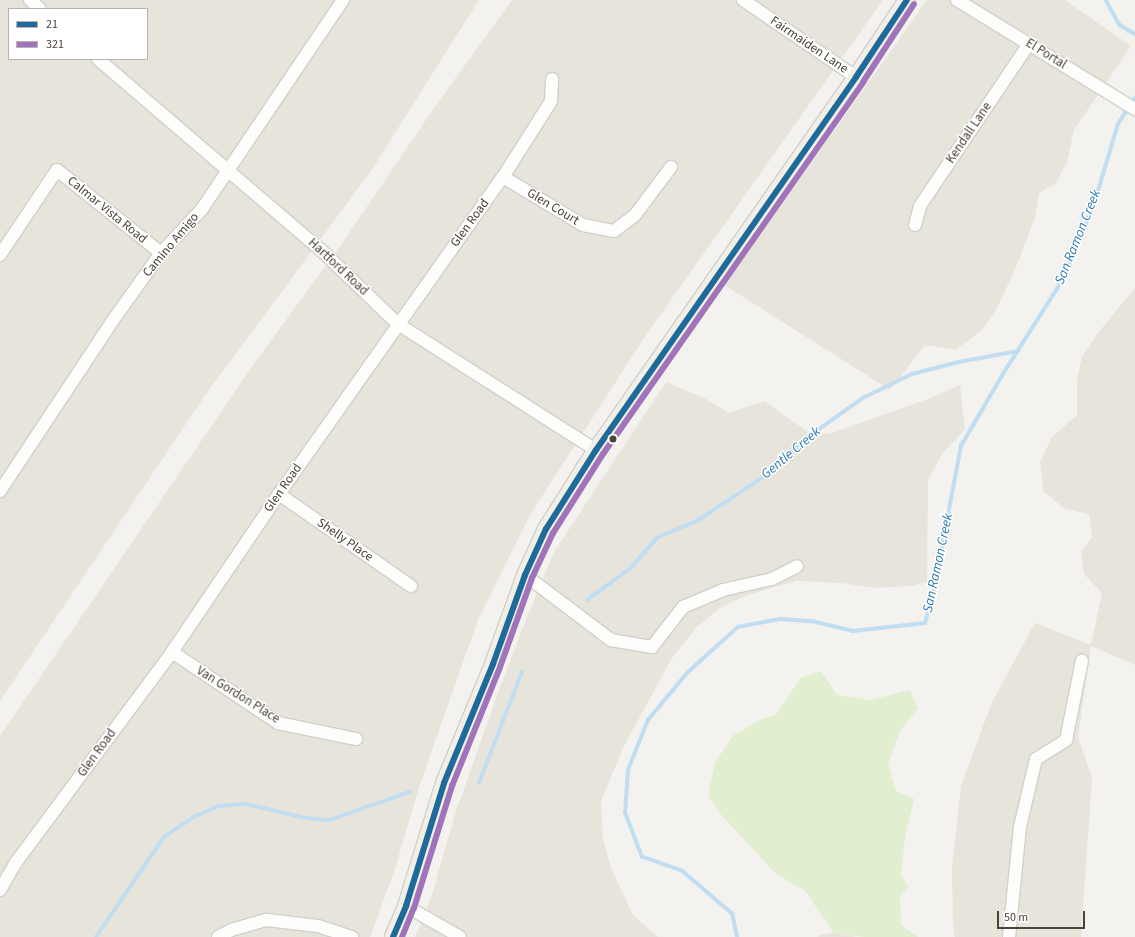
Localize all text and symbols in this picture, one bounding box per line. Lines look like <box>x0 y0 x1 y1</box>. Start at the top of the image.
legend <box>8 8 148 60</box>
street label: Fairmaiden Lane <box>767 13 851 77</box>
text: 21 <box>46 16 58 33</box>
street label: El Portal <box>1023 35 1069 73</box>
text: 321 <box>46 36 64 53</box>
street label: Kendall Lane <box>943 99 995 167</box>
street label: Calmar Vista Road <box>64 173 150 247</box>
street label: Glen Court <box>524 185 582 229</box>
water label: San Ramon Creek <box>1051 187 1105 287</box>
street label: Glen Road <box>447 196 493 250</box>
street label: Camino Amigo <box>140 210 202 280</box>
street label: Hartford Road <box>305 235 371 299</box>
water label: Gentle Creek <box>758 423 824 483</box>
unlabelled marker <box>608 434 618 444</box>
street label: Glen Road <box>261 461 305 515</box>
water label: San Ramon Creek <box>919 512 957 614</box>
street label: Shelly Place <box>314 515 376 565</box>
street label: Van Gordon Place <box>193 663 283 727</box>
street label: Glen Road <box>74 726 120 780</box>
scale bar <box>999 903 1087 929</box>
text: 50 m <box>1004 909 1028 926</box>

